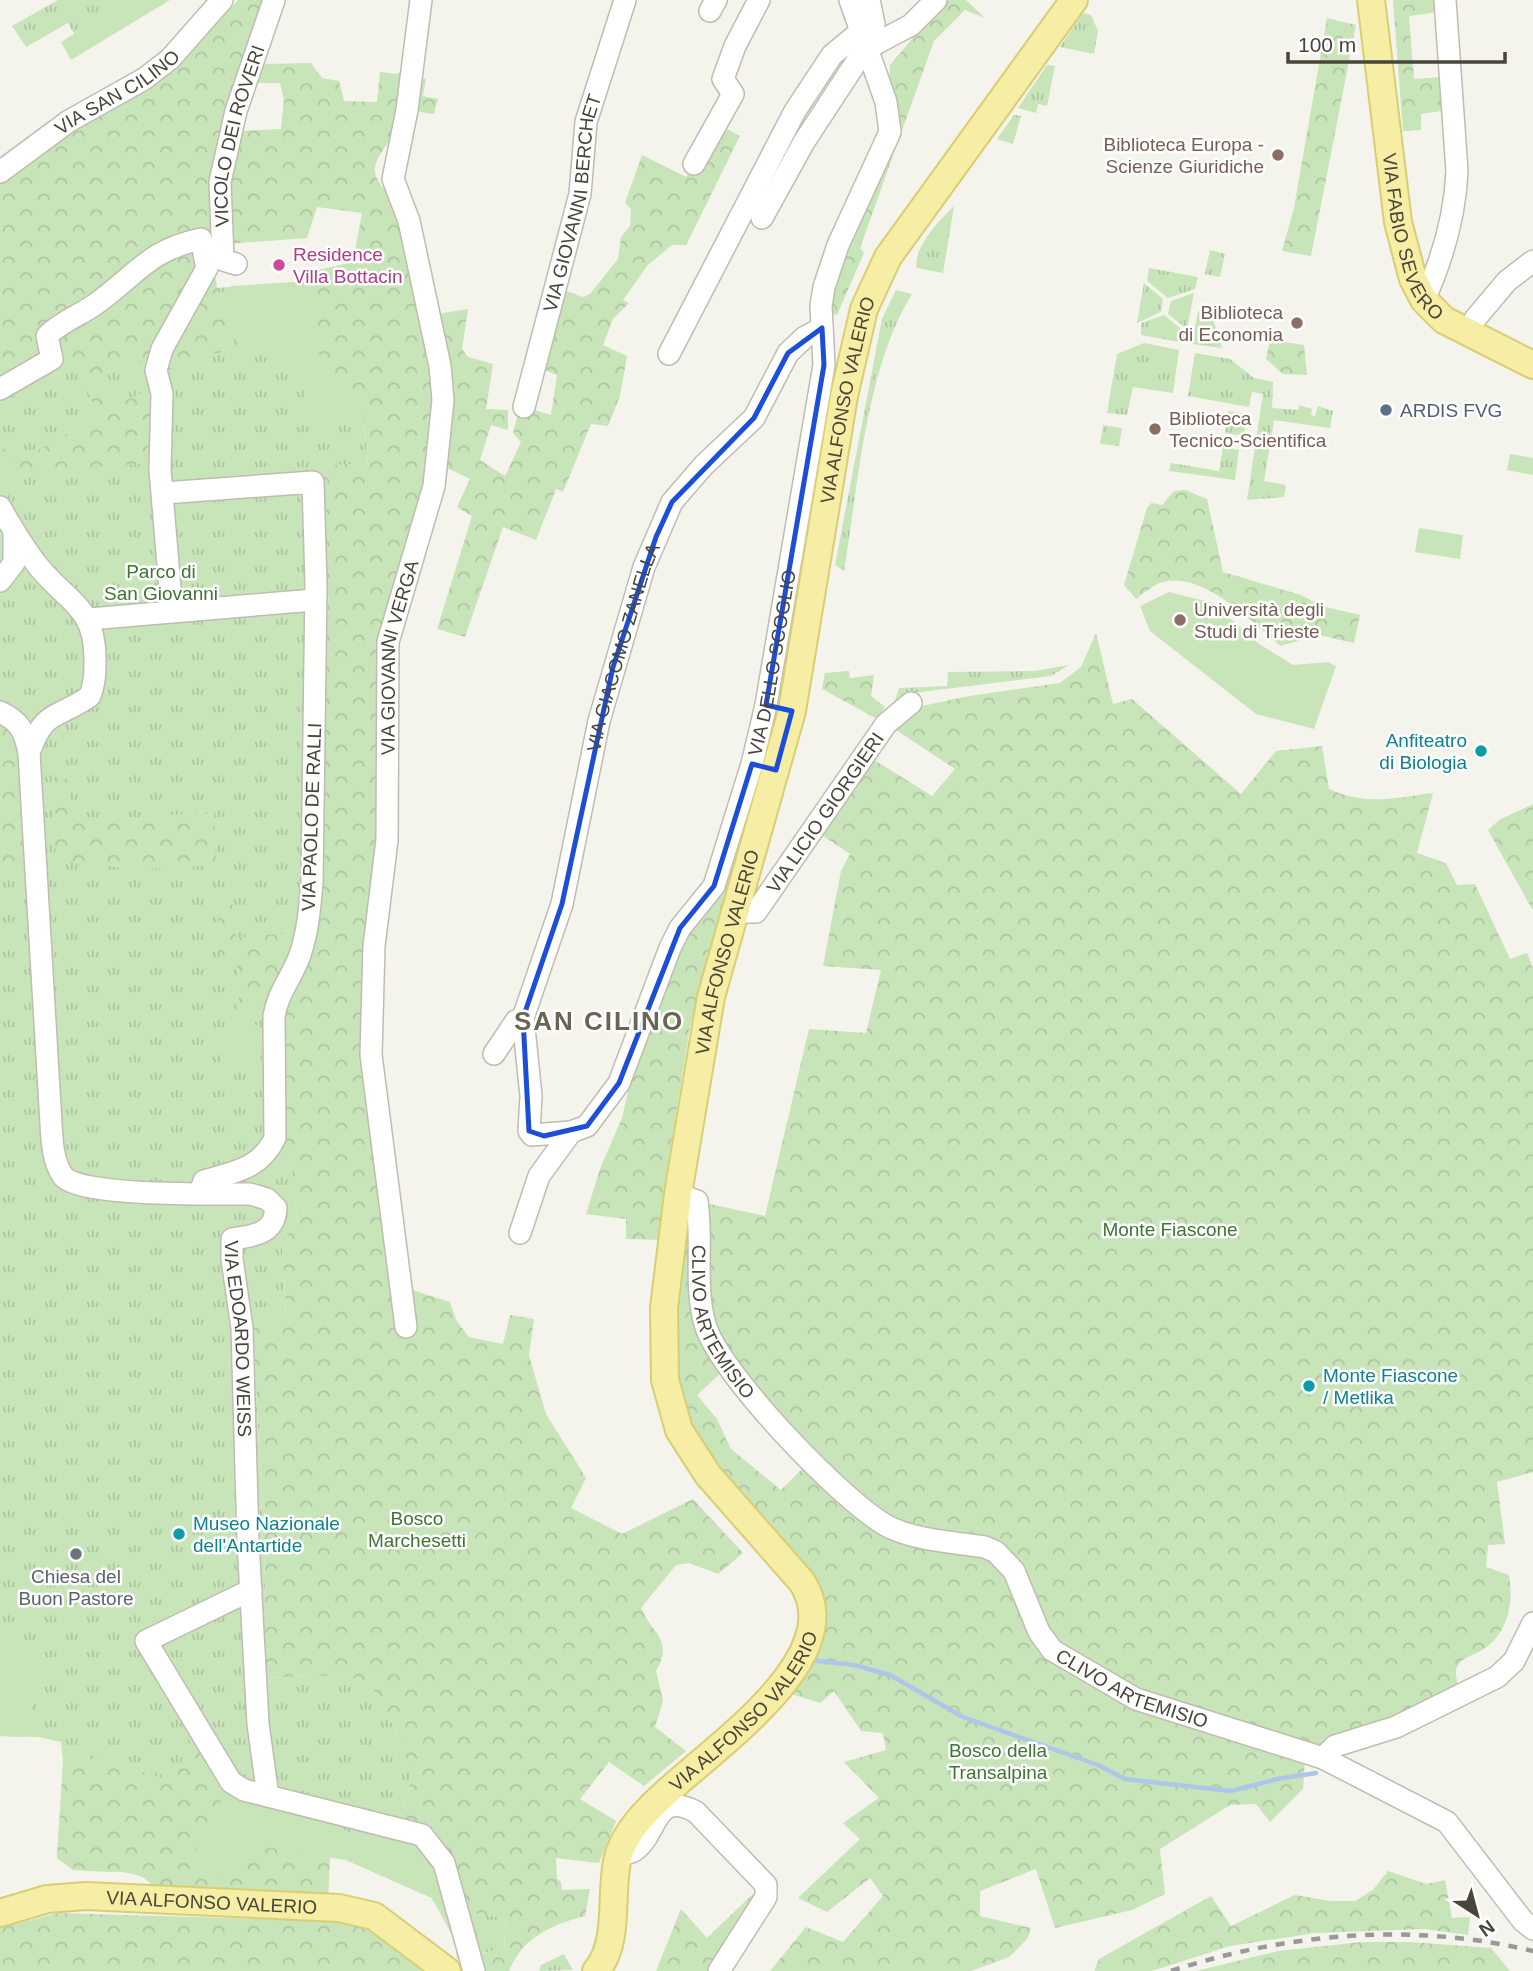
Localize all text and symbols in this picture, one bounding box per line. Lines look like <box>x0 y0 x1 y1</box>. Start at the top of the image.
scale bar <box>1288 21 1505 65</box>
text: 100 m <box>1298 33 1356 56</box>
street label: VICOLO DEI ROVERI <box>210 42 269 228</box>
street label: VIA SAN CILINO <box>51 46 184 139</box>
street label: VIA GIOVANNI BERCHET <box>539 91 605 314</box>
place label: Biblioteca Europa - Scienze Giuridiche <box>1103 134 1264 177</box>
marker: Biblioteca Europa - Scienze Giuridiche <box>1270 147 1286 163</box>
street label: VIA FABIO SEVERO <box>1379 152 1448 324</box>
place label: Residence Villa Bottacin <box>293 244 403 287</box>
marker: Residence Villa Bottacin <box>271 257 287 273</box>
street label: VIA ALFONSO VALERIO <box>816 293 879 505</box>
place label: Biblioteca di Economia <box>1178 302 1283 345</box>
marker: Biblioteca di Economia <box>1289 315 1305 331</box>
place label: ARDIS FVG <box>1400 400 1502 421</box>
marker: ARDIS FVG <box>1378 402 1394 418</box>
place label: Biblioteca Tecnico-Scientifica <box>1169 408 1327 451</box>
marker: Biblioteca Tecnico-Scientifica <box>1147 421 1163 437</box>
street label: VIA GIACOMO ZANELLA <box>583 540 664 754</box>
street label: VIA GIOVANNI VERGA <box>377 557 423 755</box>
park label: Parco di San Giovanni <box>104 561 218 604</box>
street label: VIA DELLO SCOGLIO <box>744 568 800 758</box>
place label: Università degli Studi di Trieste <box>1194 599 1324 642</box>
marker: Università degli Studi di Trieste <box>1172 612 1188 628</box>
street label: VIA PAOLO DE RALLI <box>298 722 325 912</box>
street label: VIA LICIO GIORGIERI <box>763 729 888 897</box>
place label: Anfiteatro di Biologia <box>1379 730 1467 773</box>
marker: Anfiteatro di Biologia <box>1473 743 1489 759</box>
street label: VIA ALFONSO VALERIO <box>692 847 763 1056</box>
district label: SAN CILINO <box>514 1006 684 1036</box>
park label: Monte Fiascone <box>1102 1219 1238 1240</box>
street label: VIA EDOARDO WEISS <box>221 1240 255 1437</box>
street label: CLIVO ARTEMISIO <box>688 1245 759 1403</box>
place label: Monte Fiascone / Metlika <box>1323 1365 1458 1408</box>
marker: Monte Fiascone / Metlika <box>1301 1378 1317 1394</box>
park label: Bosco Marchesetti <box>368 1508 466 1551</box>
place label: Museo Nazionale dell'Antartide <box>193 1513 340 1556</box>
marker: Museo Nazionale dell'Antartide <box>171 1526 187 1542</box>
marker: Chiesa del Buon Pastore <box>68 1546 84 1562</box>
place label: Chiesa del Buon Pastore <box>18 1566 134 1609</box>
street label: VIA ALFONSO VALERIO <box>665 1629 821 1795</box>
street label: CLIVO ARTEMISIO <box>1052 1645 1211 1732</box>
park label: Bosco della Transalpina <box>949 1740 1048 1783</box>
north arrow <box>1442 1880 1512 1950</box>
street label: VIA ALFONSO VALERIO <box>106 1887 318 1918</box>
text: N <box>1475 1916 1498 1941</box>

